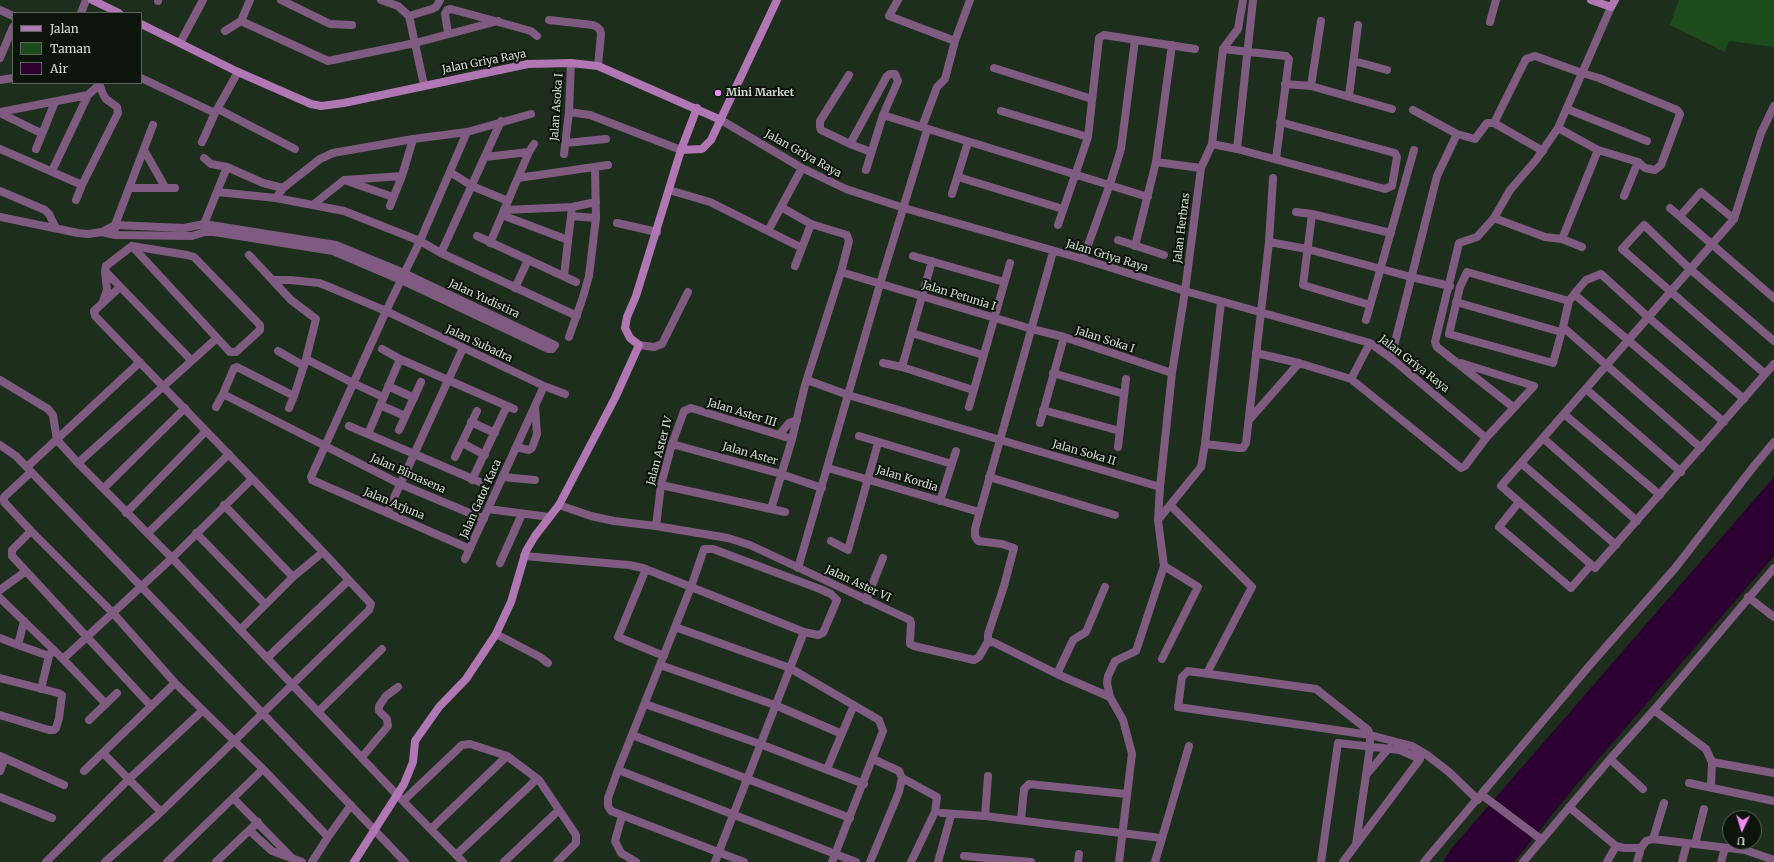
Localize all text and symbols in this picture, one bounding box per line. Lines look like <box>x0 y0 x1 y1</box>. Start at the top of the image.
legend <box>12 12 142 84</box>
text: Jalan <box>50 21 79 36</box>
text: Taman <box>50 41 91 56</box>
street label: Jalan Griya Raya <box>441 47 527 77</box>
text: Air <box>50 61 68 76</box>
street label: Jalan Asoka I <box>548 73 566 141</box>
place label: Mini Market <box>726 86 794 100</box>
marker: Mini Market <box>713 88 723 98</box>
street label: Jalan Griya Raya <box>762 128 844 180</box>
street label: Jalan Herbras <box>1171 192 1193 264</box>
street label: Jalan Griya Raya <box>1064 237 1150 275</box>
street label: Jalan Yudistira <box>447 277 521 321</box>
street label: Jalan Petunia I <box>921 279 997 313</box>
street label: Jalan Subadra <box>444 323 514 365</box>
street label: Jalan Soka I <box>1074 324 1136 356</box>
street label: Jalan Griya Raya <box>1376 332 1452 396</box>
street label: Jalan Aster III <box>706 396 778 430</box>
street label: Jalan Aster IV <box>644 415 676 487</box>
street label: Jalan Soka II <box>1051 438 1117 468</box>
street label: Jalan Aster <box>721 440 779 468</box>
street label: Jalan Bimasena <box>368 451 448 497</box>
street label: Jalan Gatot Kaca <box>458 457 504 541</box>
street label: Jalan Kordia <box>875 463 939 495</box>
street label: Jalan Arjuna <box>362 485 426 523</box>
street label: Jalan Aster VI <box>823 563 893 605</box>
north arrow <box>1722 810 1762 850</box>
text: U <box>1737 834 1746 848</box>

